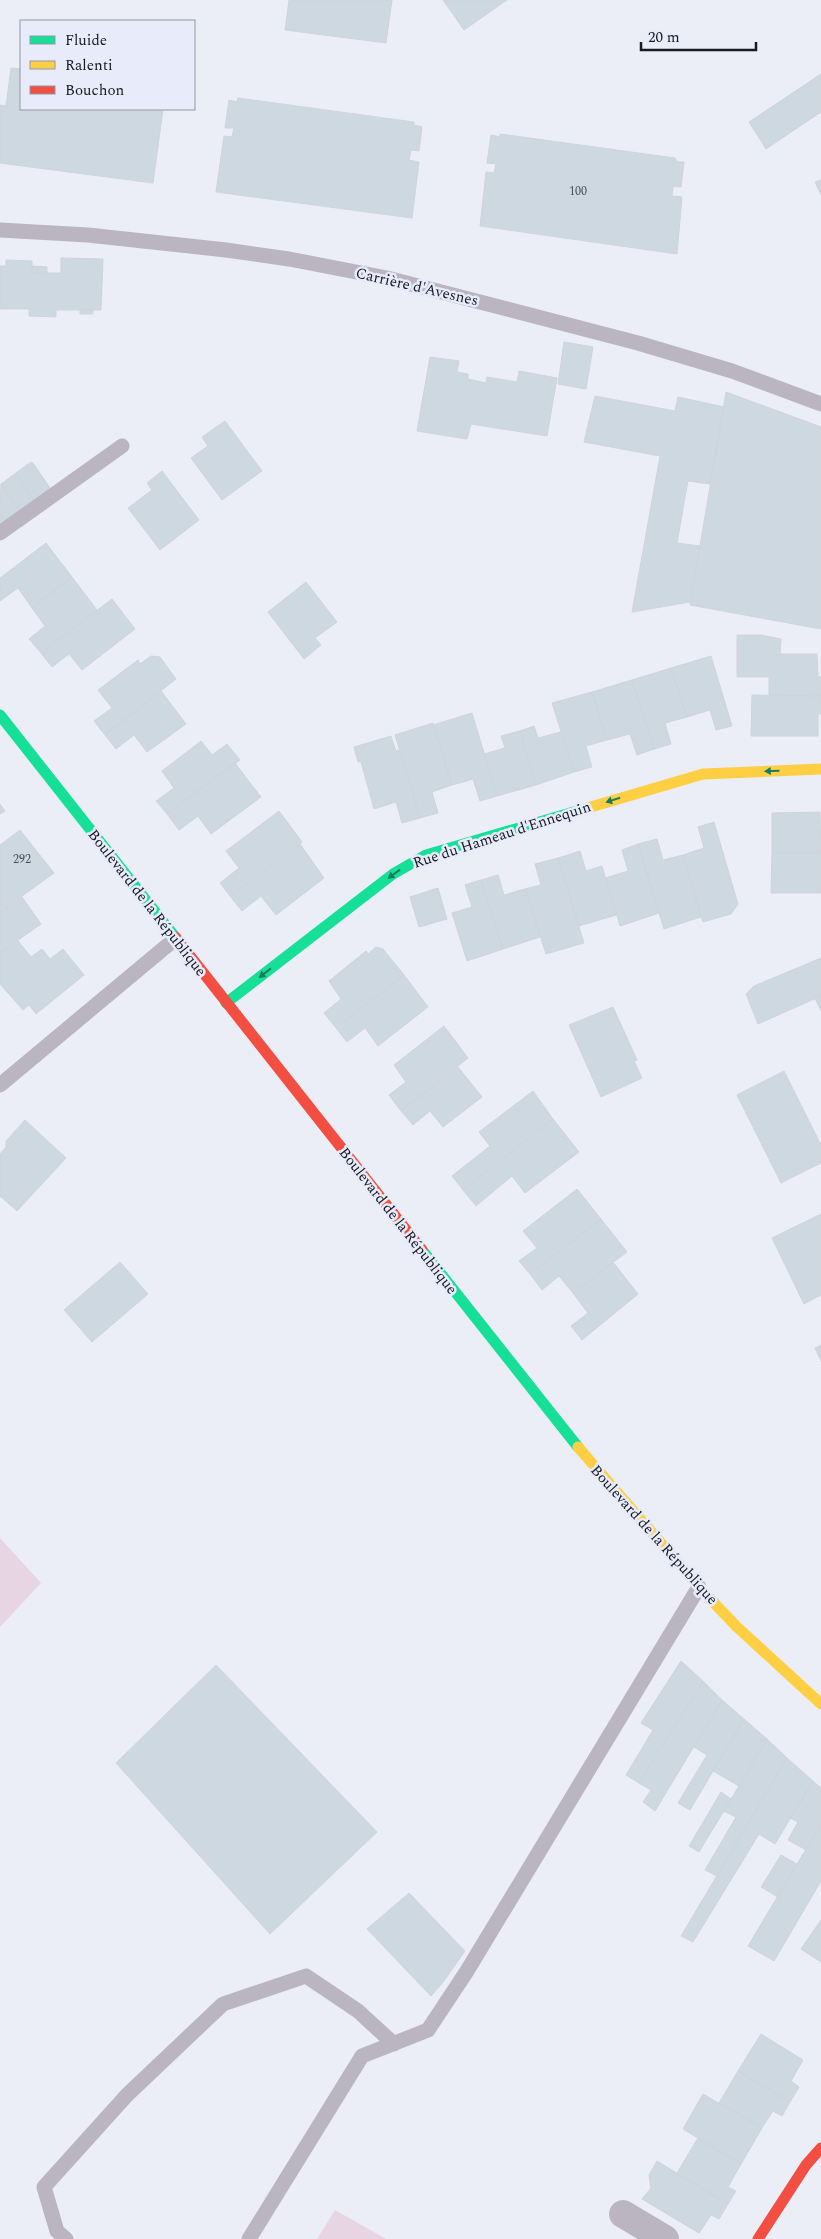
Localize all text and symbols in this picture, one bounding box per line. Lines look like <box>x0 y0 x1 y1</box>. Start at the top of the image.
legend <box>20 20 195 110</box>
scale bar <box>641 20 756 52</box>
text: 20 m <box>648 26 680 49</box>
text: Fluide <box>65 29 107 52</box>
text: Ralenti <box>65 54 113 77</box>
text: Bouchon <box>65 79 125 102</box>
house number: 100 <box>569 182 587 201</box>
street label: Carrière d'Avesnes <box>353 262 481 312</box>
one-way arrow <box>764 767 780 775</box>
street label: Rue du Hameau d'Ennequin <box>410 795 594 875</box>
one-way arrow <box>606 796 621 804</box>
street label: Boulevard de la République <box>82 824 212 982</box>
house number: 292 <box>13 850 31 869</box>
one-way arrow <box>387 869 401 879</box>
one-way arrow <box>259 968 272 978</box>
street label: Boulevard de la République <box>333 1142 463 1300</box>
street label: Boulevard de la République <box>585 1460 723 1610</box>

